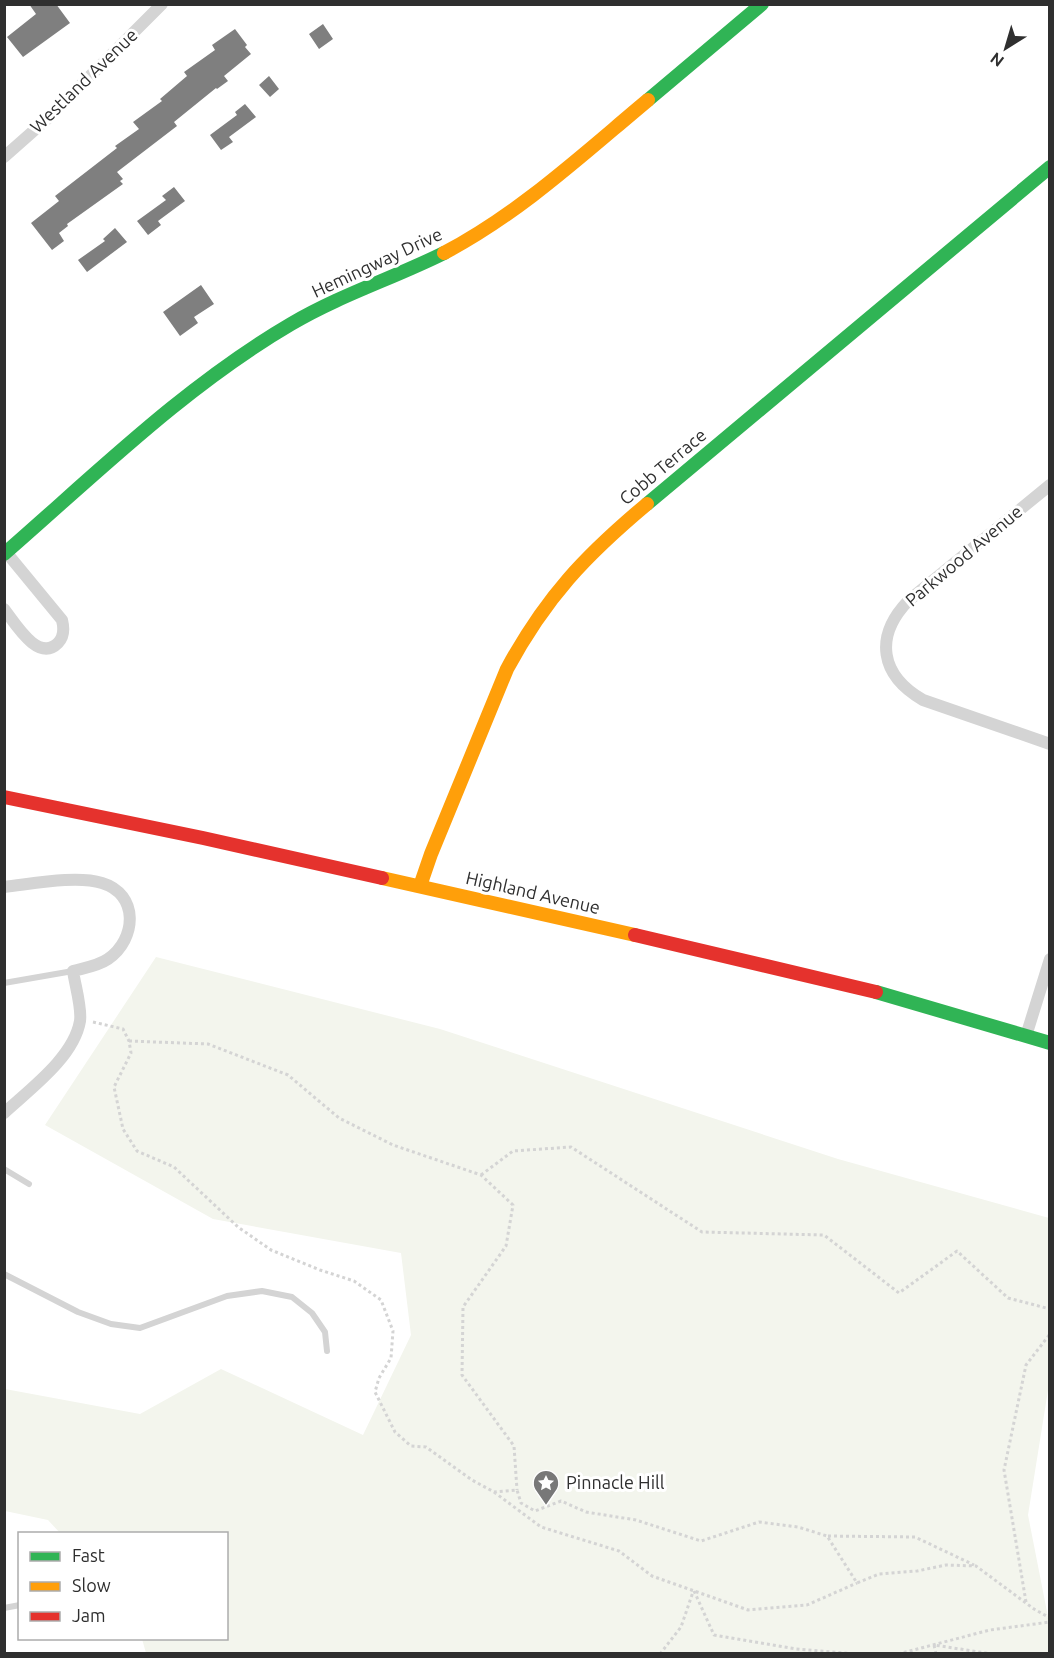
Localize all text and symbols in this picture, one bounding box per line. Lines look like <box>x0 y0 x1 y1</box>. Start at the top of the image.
north arrow <box>976 18 1036 78</box>
street label: Westland Avenue <box>26 24 141 136</box>
text: N <box>987 49 1007 71</box>
street label: Hemingway Drive <box>308 223 445 301</box>
street label: Cobb Terrace <box>615 424 710 508</box>
street label: Parkwood Avenue <box>901 501 1026 610</box>
street label: Highland Avenue <box>464 867 602 917</box>
place icon: Pinnacle Hill <box>531 1468 561 1506</box>
place label: Pinnacle Hill <box>566 1472 665 1492</box>
legend <box>18 1532 228 1640</box>
text: Fast <box>72 1545 105 1565</box>
text: Slow <box>72 1575 111 1595</box>
text: Jam <box>72 1605 106 1625</box>

